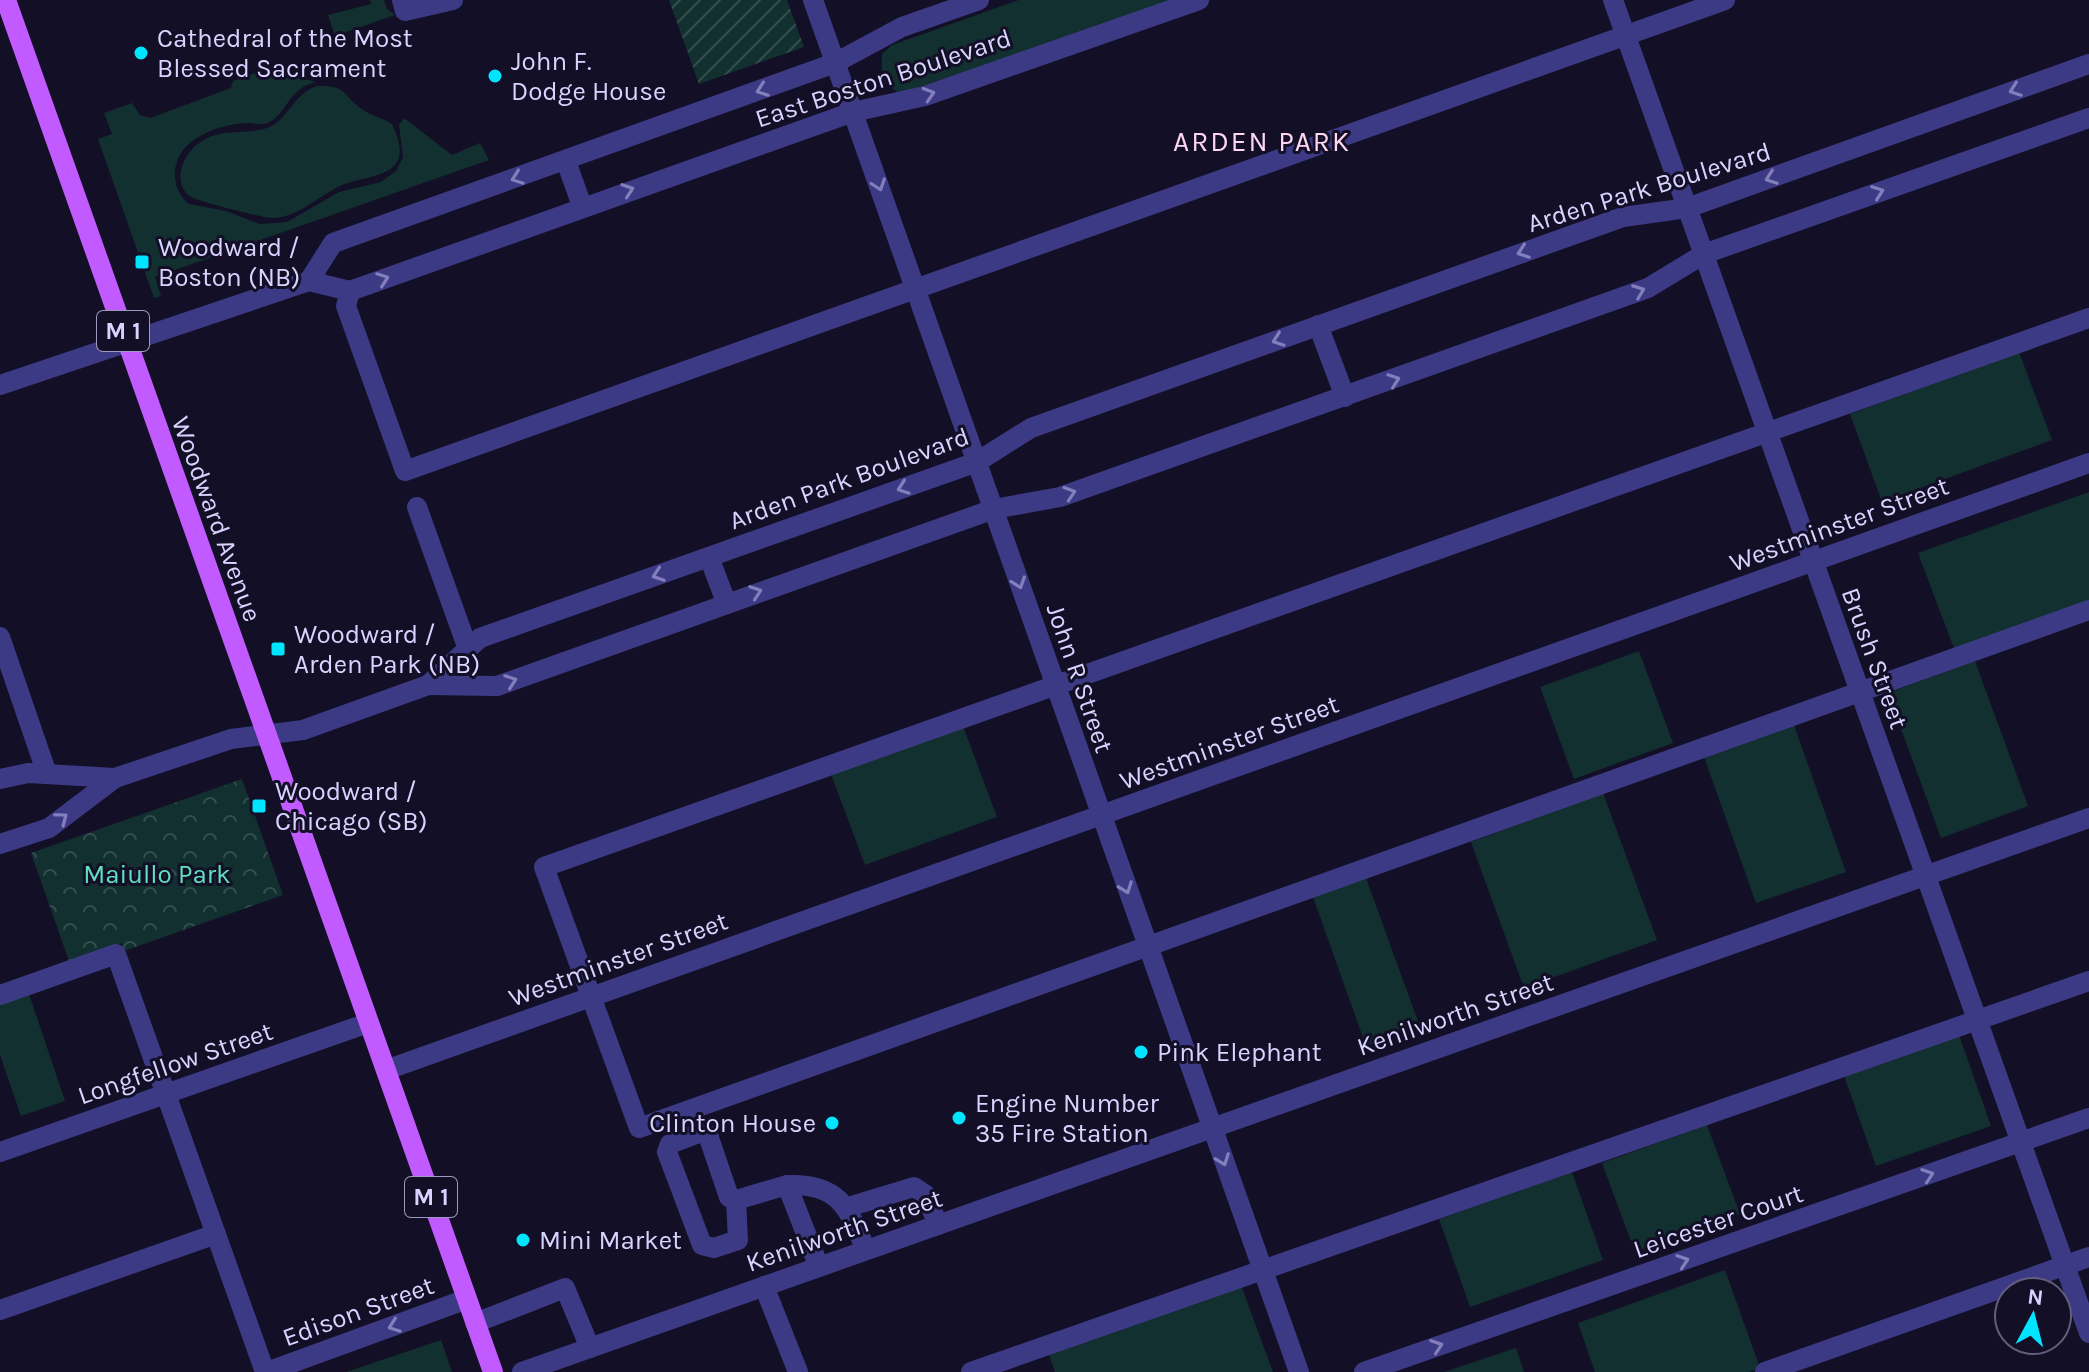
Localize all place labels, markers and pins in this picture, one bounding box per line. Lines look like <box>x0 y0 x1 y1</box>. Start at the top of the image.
place label: Cathedral of the Most Blessed Sacrament <box>157 23 413 84</box>
marker: Cathedral of the Most Blessed Sacrament <box>132 44 150 62</box>
place label: John F. Dodge House <box>511 46 666 107</box>
marker: John F. Dodge House <box>486 67 504 85</box>
place label: Woodward / Boston (NB) <box>158 232 300 293</box>
marker: Woodward / Boston (NB) <box>133 253 151 271</box>
place label: Woodward / Arden Park (NB) <box>294 619 480 680</box>
marker: Woodward / Arden Park (NB) <box>269 640 287 658</box>
place label: Woodward / Chicago (SB) <box>275 776 428 837</box>
marker: Woodward / Chicago (SB) <box>250 797 268 815</box>
place label: Pink Elephant <box>1157 1037 1322 1068</box>
marker: Pink Elephant <box>1132 1043 1150 1061</box>
place label: Engine Number 35 Fire Station <box>975 1088 1160 1149</box>
place label: Clinton House <box>649 1108 816 1139</box>
marker: Engine Number 35 Fire Station <box>950 1109 968 1127</box>
marker: Clinton House <box>823 1114 841 1132</box>
place label: Mini Market <box>539 1225 682 1256</box>
marker: Mini Market <box>514 1231 532 1249</box>

